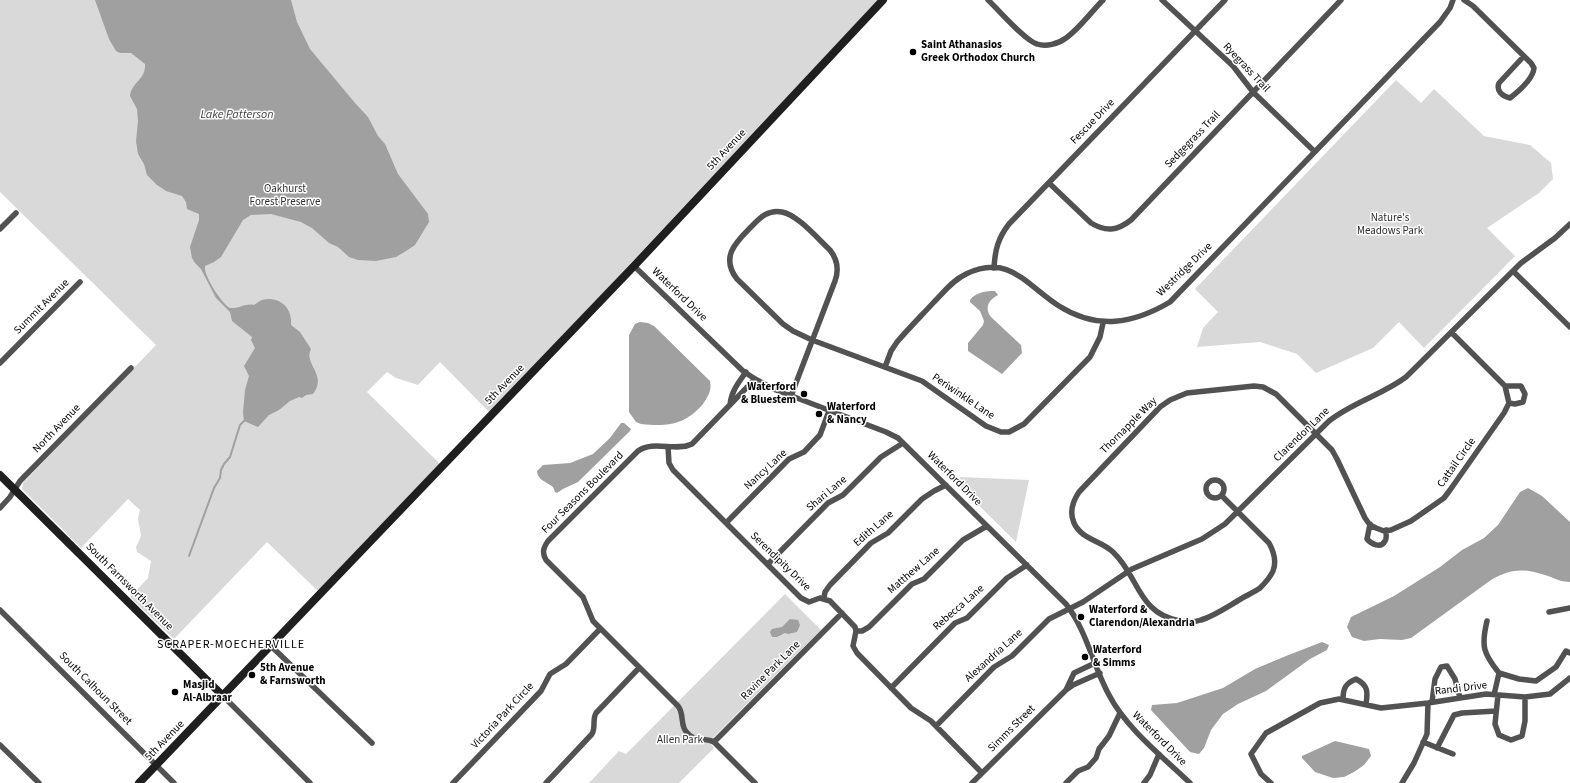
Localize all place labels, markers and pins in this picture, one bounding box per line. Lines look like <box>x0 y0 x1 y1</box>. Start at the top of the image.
place label: Saint Athanasios Greek Orthodox Church <box>921 39 1035 65</box>
marker: Saint Athanasios Greek Orthodox Church <box>908 47 918 57</box>
place label: Waterford & Bluestem <box>741 381 796 407</box>
marker: Waterford & Bluestem <box>799 389 809 399</box>
place label: Waterford & Nancy <box>827 401 876 427</box>
marker: Waterford & Nancy <box>814 409 824 419</box>
place label: Waterford & Clarendon/Alexandria <box>1089 604 1195 630</box>
marker: Waterford & Clarendon/Alexandria <box>1076 612 1086 622</box>
place label: Waterford & Simms <box>1093 644 1142 670</box>
marker: Waterford & Simms <box>1080 652 1090 662</box>
place label: 5th Avenue & Farnsworth <box>260 662 326 688</box>
marker: 5th Avenue & Farnsworth <box>247 670 257 680</box>
place label: Masjid Al-Albraar <box>183 679 232 705</box>
marker: Masjid Al-Albraar <box>170 687 180 697</box>

